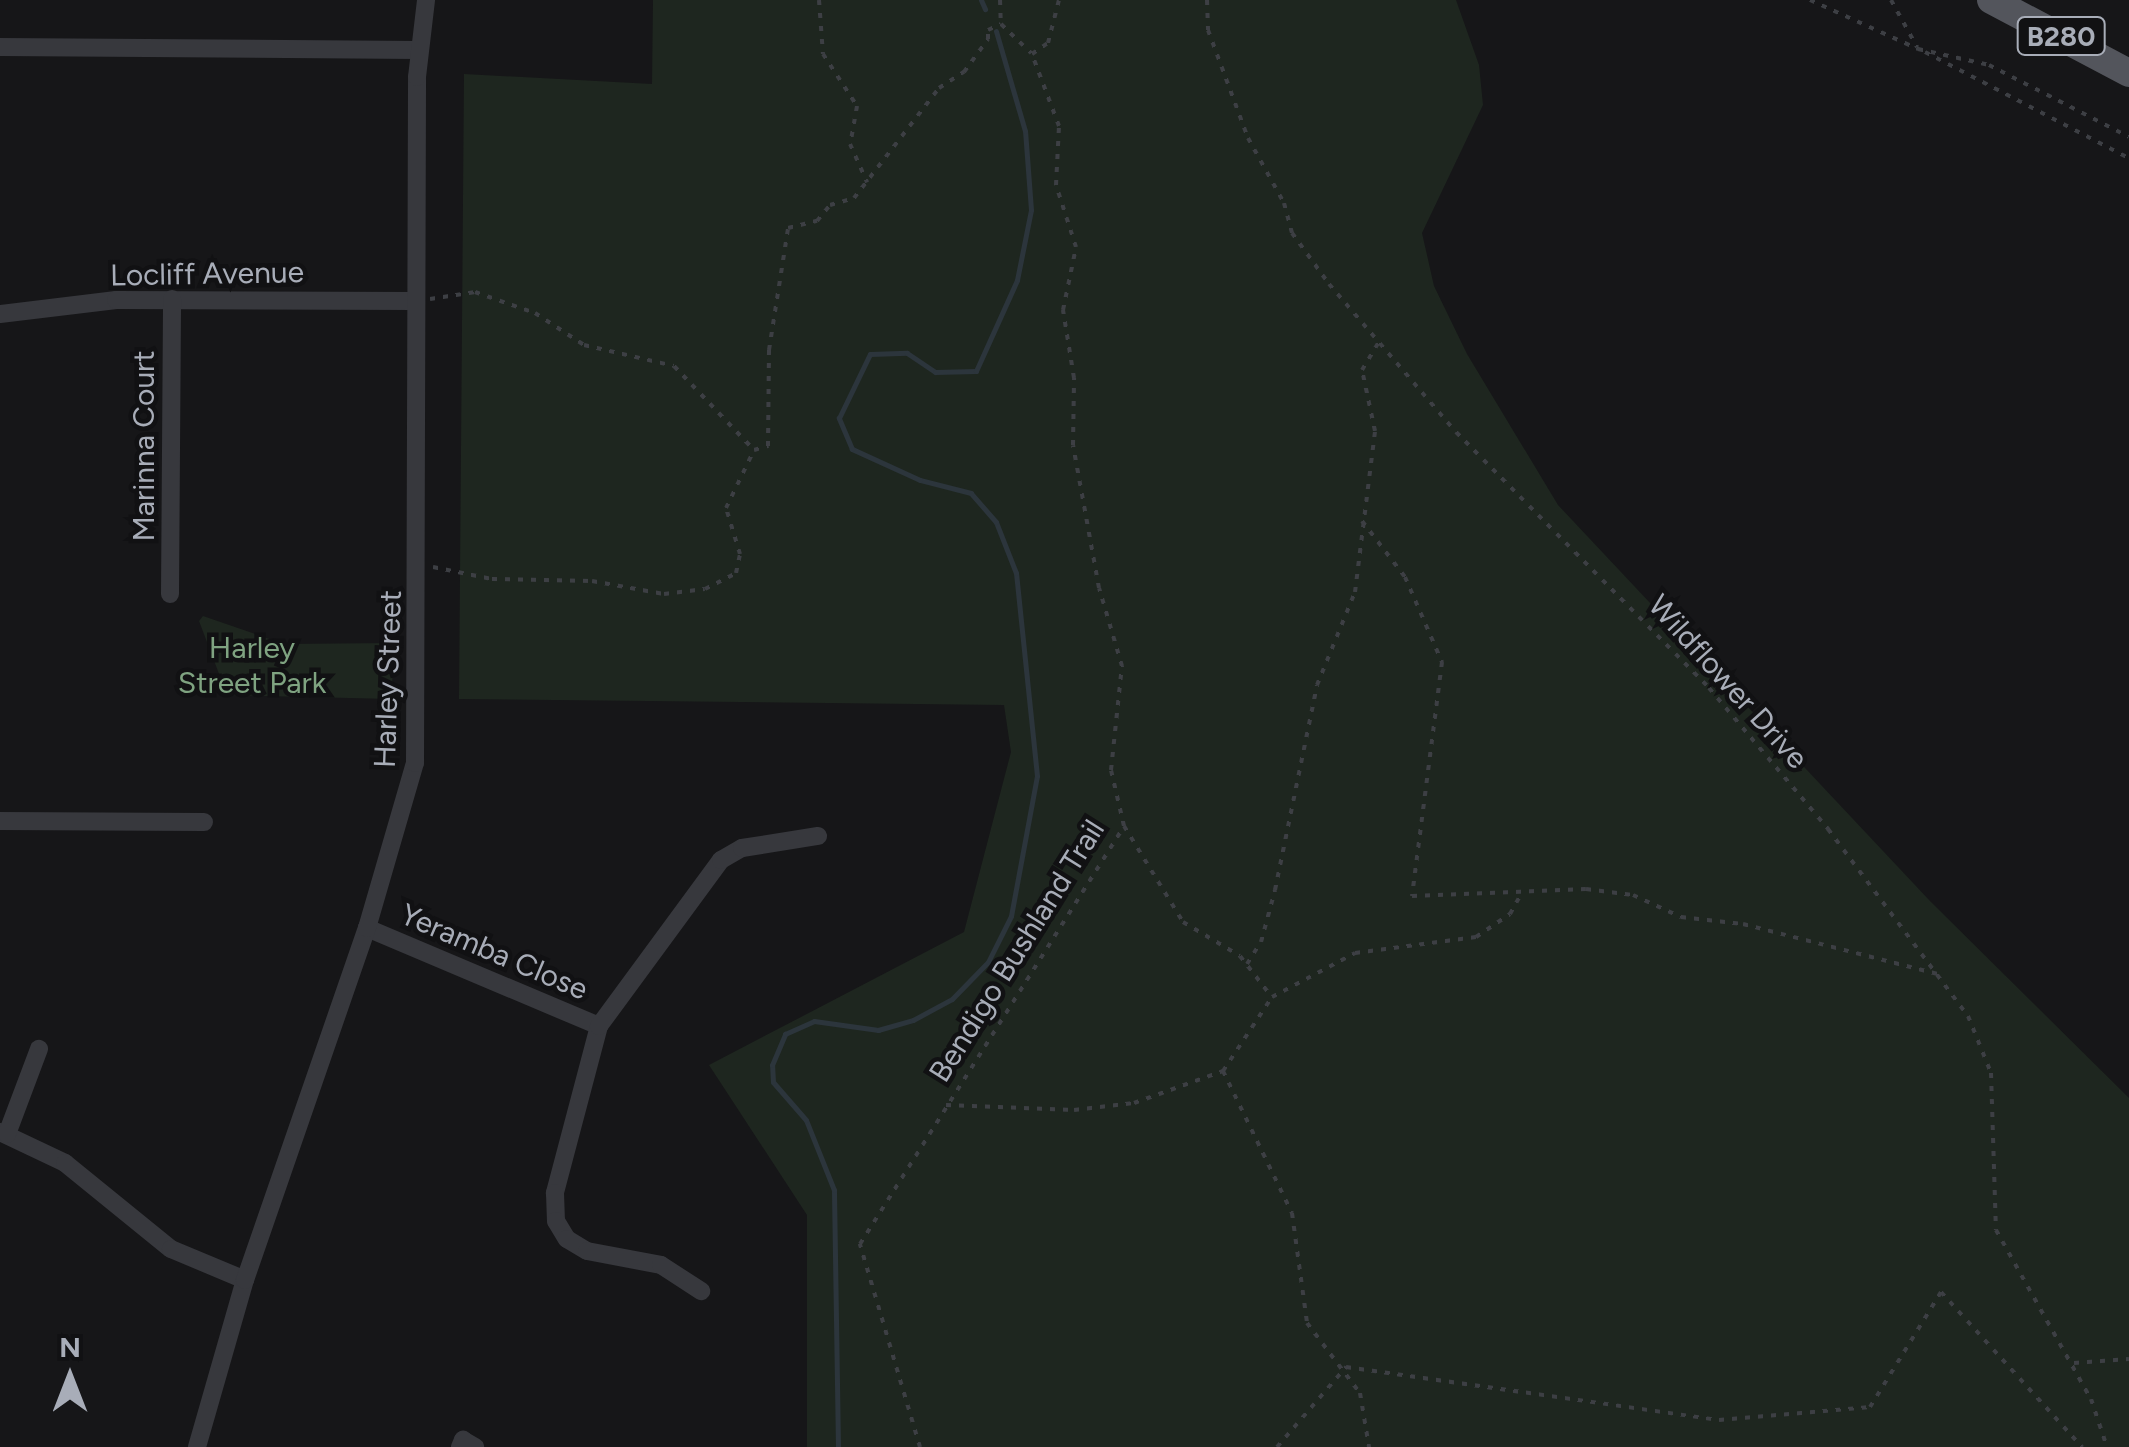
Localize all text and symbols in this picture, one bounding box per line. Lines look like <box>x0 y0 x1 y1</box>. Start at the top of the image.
road number: B280 <box>2016 13 2106 59</box>
street label: Locliff Avenue <box>110 254 304 294</box>
street label: Marinna Court <box>126 350 162 542</box>
street label: Wildflower Drive <box>1641 588 1815 776</box>
street label: Harley Street <box>367 590 409 768</box>
park label: Harley Street Park <box>178 630 326 700</box>
street label: Bendigo Bushland Trail <box>922 813 1112 1089</box>
street label: Yeramba Close <box>395 896 593 1008</box>
north arrow <box>20 1327 120 1427</box>
text: N <box>59 1330 81 1364</box>

